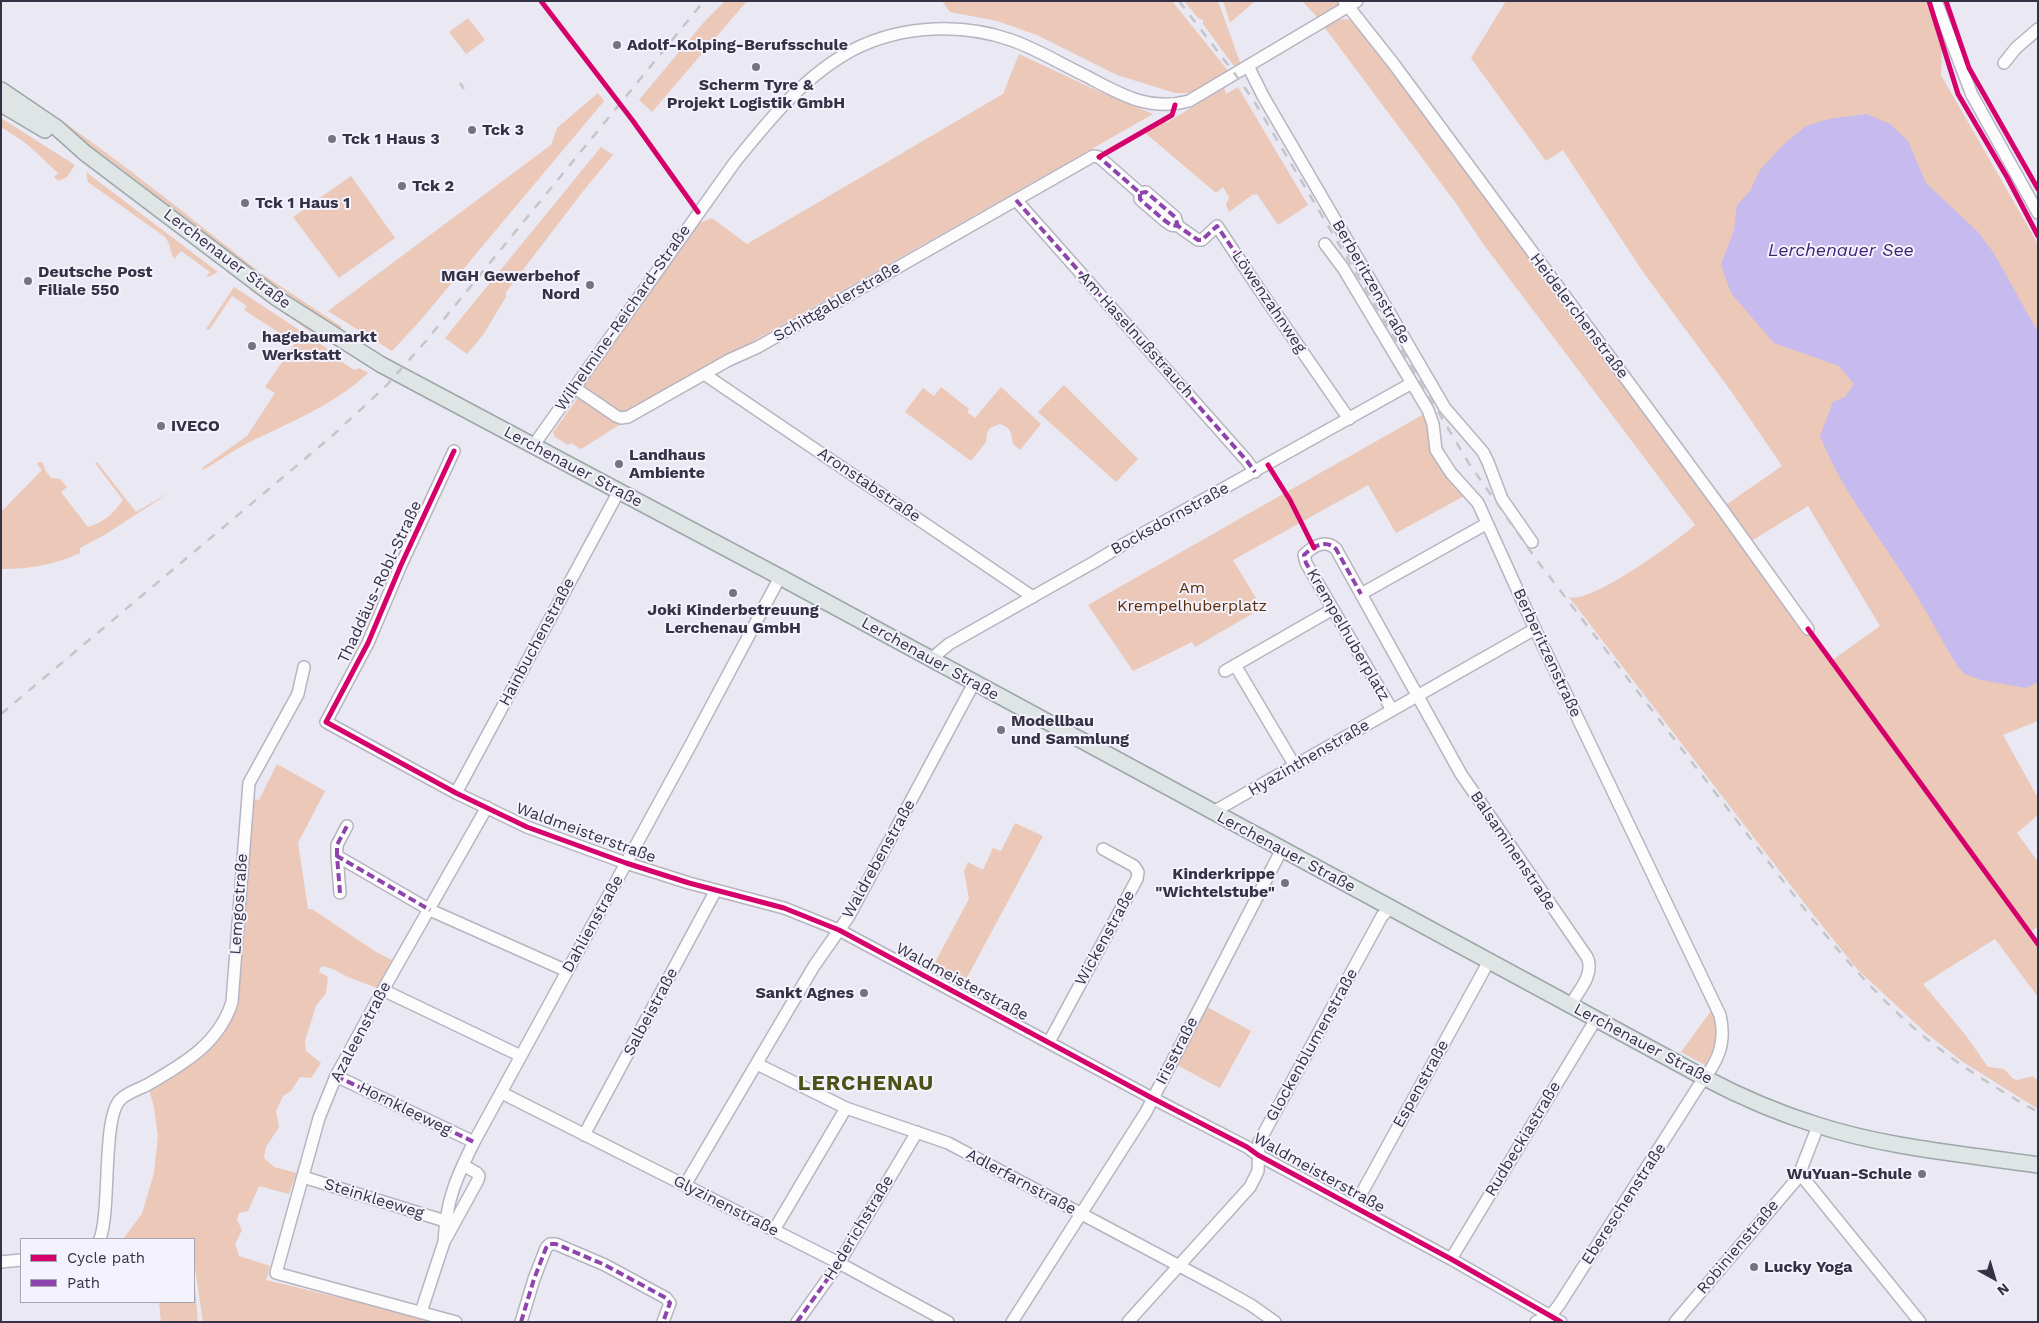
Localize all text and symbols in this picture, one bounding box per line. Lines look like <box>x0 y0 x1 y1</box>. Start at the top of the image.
place label: Adolf-Kolping-Berufsschule <box>627 35 848 55</box>
marker: Adolf-Kolping-Berufsschule <box>611 39 623 51</box>
marker: Scherm Tyre & Projekt Logistik GmbH <box>750 61 762 73</box>
place label: Scherm Tyre & Projekt Logistik GmbH <box>667 75 845 113</box>
place label: Tck 3 <box>482 120 524 140</box>
marker: Tck 3 <box>466 124 478 136</box>
place label: Tck 1 Haus 3 <box>342 129 440 149</box>
marker: Tck 1 Haus 3 <box>326 133 338 145</box>
place label: Tck 2 <box>412 176 454 196</box>
marker: Tck 2 <box>396 180 408 192</box>
place label: Tck 1 Haus 1 <box>255 193 350 213</box>
marker: Tck 1 Haus 1 <box>239 197 251 209</box>
street label: Lerchenauer Straße <box>160 205 294 313</box>
street label: Berberitzenstraße <box>1328 217 1414 347</box>
street label: Wilhelmine-Reichard-Straße <box>551 221 695 415</box>
water label: Lerchenauer See <box>1768 240 1914 262</box>
street label: Löwenzahnweg <box>1228 247 1310 357</box>
street label: Heidelerchenstraße <box>1525 249 1633 383</box>
street label: Schittgablerstraße <box>770 258 904 346</box>
place label: Deutsche Post Filiale 550 <box>38 262 153 300</box>
place label: MGH Gewerbehof Nord <box>441 266 580 304</box>
street label: Am Haselnußstrauch <box>1074 268 1198 402</box>
marker: Deutsche Post Filiale 550 <box>22 275 34 287</box>
marker: MGH Gewerbehof Nord <box>584 279 596 291</box>
place label: hagebaumarkt Werkstatt <box>262 327 377 365</box>
marker: hagebaumarkt Werkstatt <box>246 340 258 352</box>
place label: IVECO <box>171 416 220 436</box>
marker: IVECO <box>155 420 167 432</box>
street label: Lerchenauer Straße <box>500 422 646 512</box>
street label: Aronstabstraße <box>814 443 924 527</box>
place label: Landhaus Ambiente <box>629 445 705 483</box>
marker: Landhaus Ambiente <box>613 458 625 470</box>
street label: Bocksdornstraße <box>1108 479 1232 559</box>
street label: Thaddäus-Robl-Straße <box>334 498 426 666</box>
street label: Krempelhuberplatz <box>1302 565 1394 705</box>
street label: Hainbuchenstraße <box>495 575 579 709</box>
park label: Am Krempelhuberplatz <box>1117 578 1267 616</box>
street label: Berberitzenstraße <box>1509 585 1585 721</box>
marker: Joki Kinderbetreuung Lerchenau GmbH <box>727 587 739 599</box>
place label: Joki Kinderbetreuung Lerchenau GmbH <box>647 600 819 638</box>
street label: Lerchenauer Straße <box>858 613 1002 705</box>
place label: Modellbau und Sammlung <box>1011 711 1129 749</box>
street label: Hyazinthenstraße <box>1245 715 1373 801</box>
marker: Modellbau und Sammlung <box>995 724 1007 736</box>
street label: Balsaminenstraße <box>1466 788 1560 914</box>
street label: Waldrebenstraße <box>838 796 920 922</box>
street label: Waldmeisterstraße <box>513 799 659 867</box>
street label: Lerchenauer Straße <box>1213 807 1359 897</box>
street label: Lemgostraße <box>226 853 252 955</box>
place label: Kinderkrippe "Wichtelstube" <box>1155 864 1275 902</box>
street label: Dahlienstraße <box>558 872 628 976</box>
marker: Kinderkrippe "Wichtelstube" <box>1279 877 1291 889</box>
street label: Wickenstraße <box>1071 887 1139 989</box>
street label: Waldmeisterstraße <box>892 939 1032 1025</box>
street label: Salbeistraße <box>620 965 682 1059</box>
street label: Glockenblumenstraße <box>1262 965 1362 1125</box>
street label: Azaleenstraße <box>326 978 396 1086</box>
place label: Sankt Agnes <box>756 983 854 1003</box>
marker: Sankt Agnes <box>858 987 870 999</box>
street label: Lerchenauer Straße <box>1570 999 1716 1089</box>
street label: Irisstraße <box>1152 1014 1202 1088</box>
street label: Espenstraße <box>1389 1037 1453 1131</box>
district label: LERCHENAU <box>797 1071 935 1097</box>
street label: Hornkleeweg <box>356 1078 454 1140</box>
street label: Rudbeckiastraße <box>1481 1078 1565 1200</box>
street label: Waldmeisterstraße <box>1250 1129 1388 1217</box>
street label: Ebereschenstraße <box>1578 1140 1670 1268</box>
street label: Adlerfarnstraße <box>963 1145 1079 1219</box>
place label: WuYuan-Schule <box>1787 1164 1912 1184</box>
marker: WuYuan-Schule <box>1916 1168 1928 1180</box>
street label: Glyzinenstraße <box>670 1171 782 1241</box>
street label: Hederichstraße <box>820 1172 898 1284</box>
street label: Steinkleeweg <box>322 1175 426 1223</box>
street label: Robinienstraße <box>1693 1196 1783 1298</box>
legend <box>20 1238 195 1303</box>
text: Cycle path <box>67 1249 145 1267</box>
north arrow <box>1969 1253 2019 1303</box>
place label: Lucky Yoga <box>1764 1257 1853 1277</box>
marker: Lucky Yoga <box>1748 1261 1760 1273</box>
text: Path <box>67 1274 100 1292</box>
text: N <box>1994 1280 2013 1299</box>

